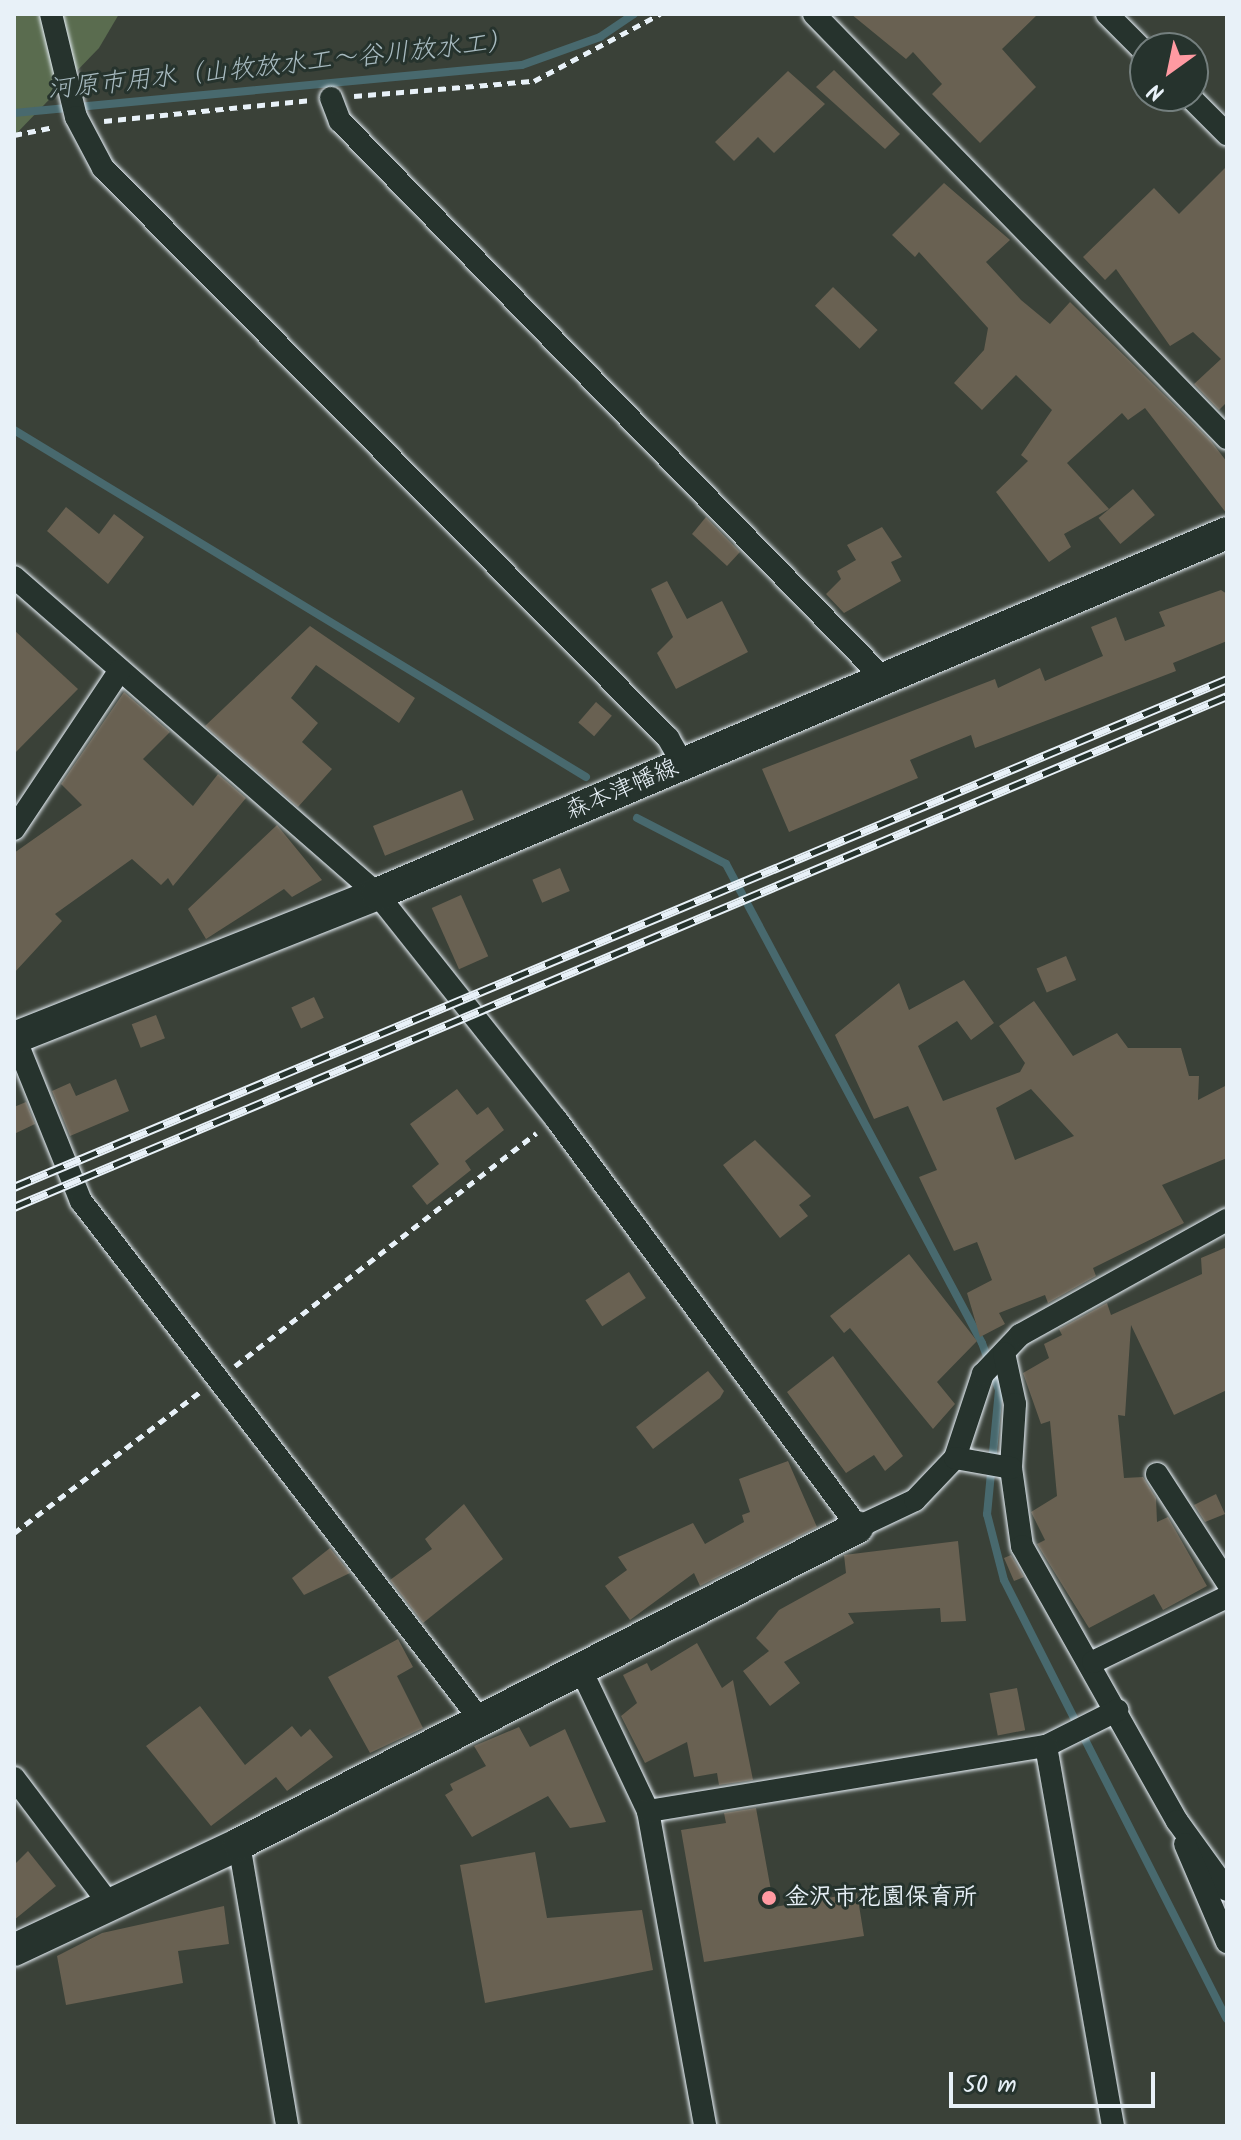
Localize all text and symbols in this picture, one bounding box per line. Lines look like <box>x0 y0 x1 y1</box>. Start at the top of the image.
water label: 河原市用水（山牧放水工～谷川放水工） <box>46 27 514 107</box>
north arrow <box>1129 32 1209 112</box>
text: N <box>1141 72 1172 109</box>
street label: 森本津幡線 <box>561 753 683 827</box>
place label: 金沢市花園保育所 <box>785 1884 977 1912</box>
marker: 金沢市花園保育所 <box>760 1889 778 1907</box>
scale bar <box>953 2056 1159 2106</box>
text: 50 m <box>963 2066 1017 2105</box>

